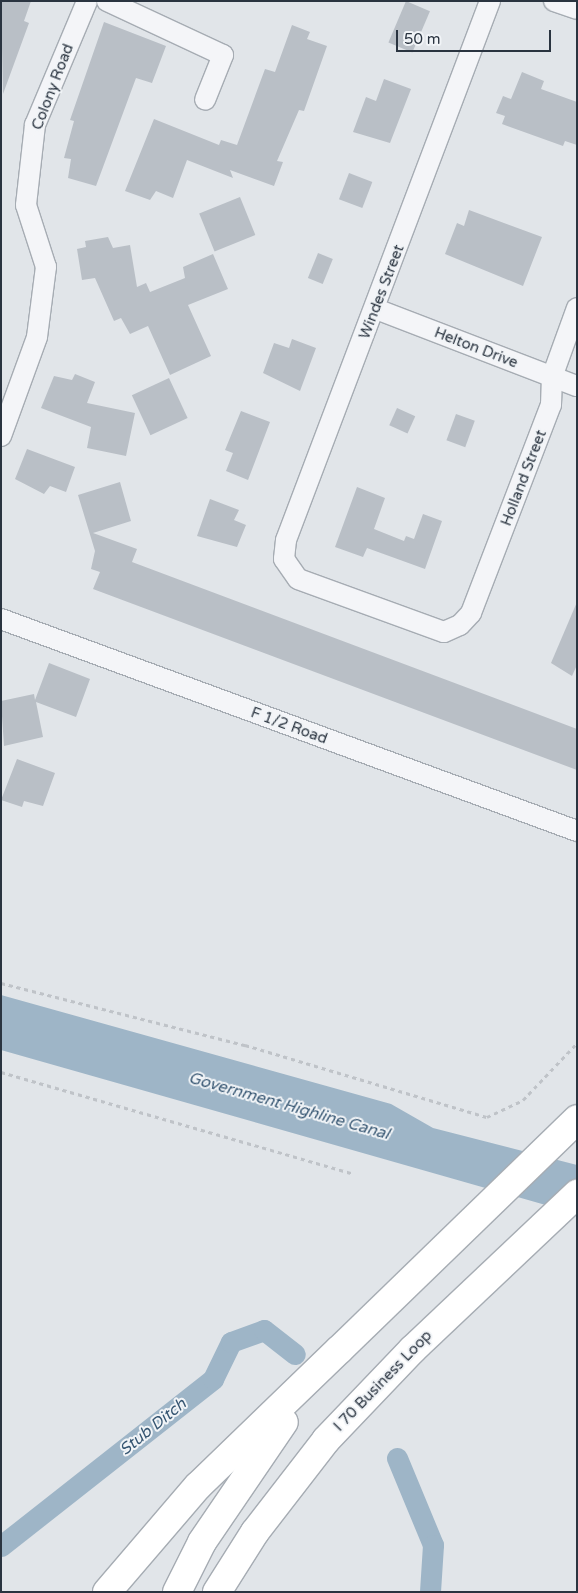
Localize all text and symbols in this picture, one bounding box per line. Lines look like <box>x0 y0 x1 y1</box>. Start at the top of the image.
scale bar <box>398 20 553 52</box>
text: 50 m <box>404 30 441 48</box>
street label: Colony Road <box>28 41 78 133</box>
street label: Windes Street <box>356 242 408 342</box>
street label: Helton Drive <box>432 324 520 372</box>
street label: Holland Street <box>497 427 551 529</box>
street label: F 1/2 Road <box>248 704 330 748</box>
water label: Government Highline Canal <box>186 1068 392 1144</box>
street label: I 70 Business Loop <box>330 1327 436 1435</box>
water label: Stub Ditch <box>116 1394 190 1460</box>

